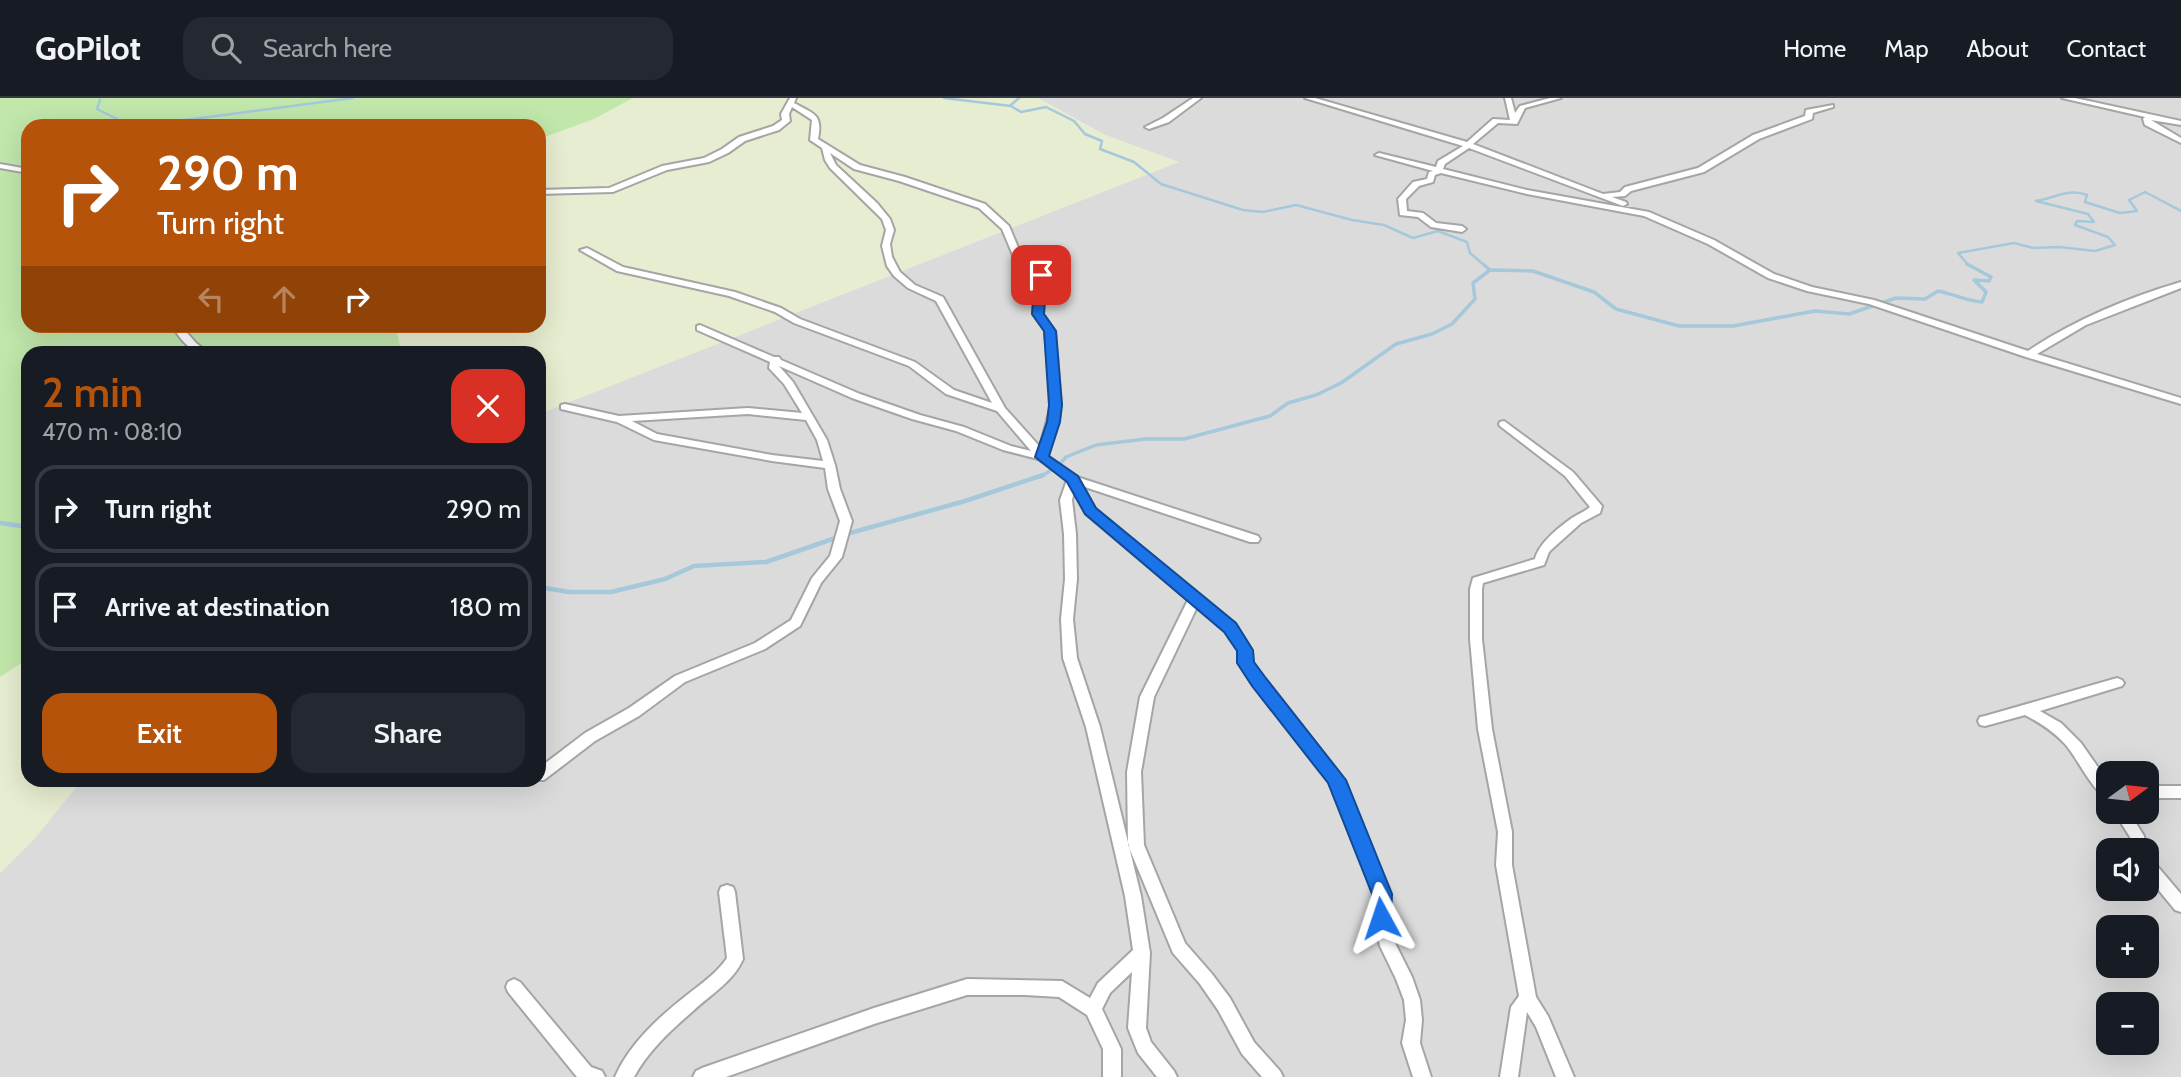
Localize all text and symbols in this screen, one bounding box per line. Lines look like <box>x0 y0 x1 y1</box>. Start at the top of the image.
search box <box>183 17 673 80</box>
text: GoPilot <box>35 28 141 68</box>
icon: search <box>207 29 245 67</box>
text: Search here <box>263 32 392 64</box>
text: Home <box>1783 34 1846 63</box>
text: Map <box>1884 34 1929 63</box>
text: About <box>1967 34 2029 63</box>
text: Contact <box>2067 34 2146 63</box>
text: 290 m <box>157 143 299 202</box>
icon: right <box>42 147 133 238</box>
text: Turn right <box>157 203 284 242</box>
pin <box>1011 245 1071 305</box>
icon: arrive <box>1022 256 1060 294</box>
icon: left <box>192 280 230 318</box>
icon: ahead <box>265 280 303 318</box>
icon: right <box>338 280 376 318</box>
text: 2 min <box>42 366 143 418</box>
button: close <box>451 369 525 443</box>
text: 470 m · 08:10 <box>42 418 182 446</box>
icon: right <box>46 490 84 528</box>
text: Turn right <box>105 493 211 525</box>
text: 290 m <box>446 493 521 525</box>
icon: arrive <box>46 588 84 626</box>
text: Arrive at destination <box>105 591 330 623</box>
text: 180 m <box>450 591 521 623</box>
button: Exit <box>42 693 277 773</box>
button: Share <box>291 693 525 773</box>
north arrow <box>2096 761 2160 824</box>
map controls <box>2096 761 2159 1055</box>
button: sound <box>2096 838 2159 901</box>
position arrow <box>1344 881 1418 955</box>
button: + <box>2096 915 2159 978</box>
button: − <box>2096 992 2159 1055</box>

